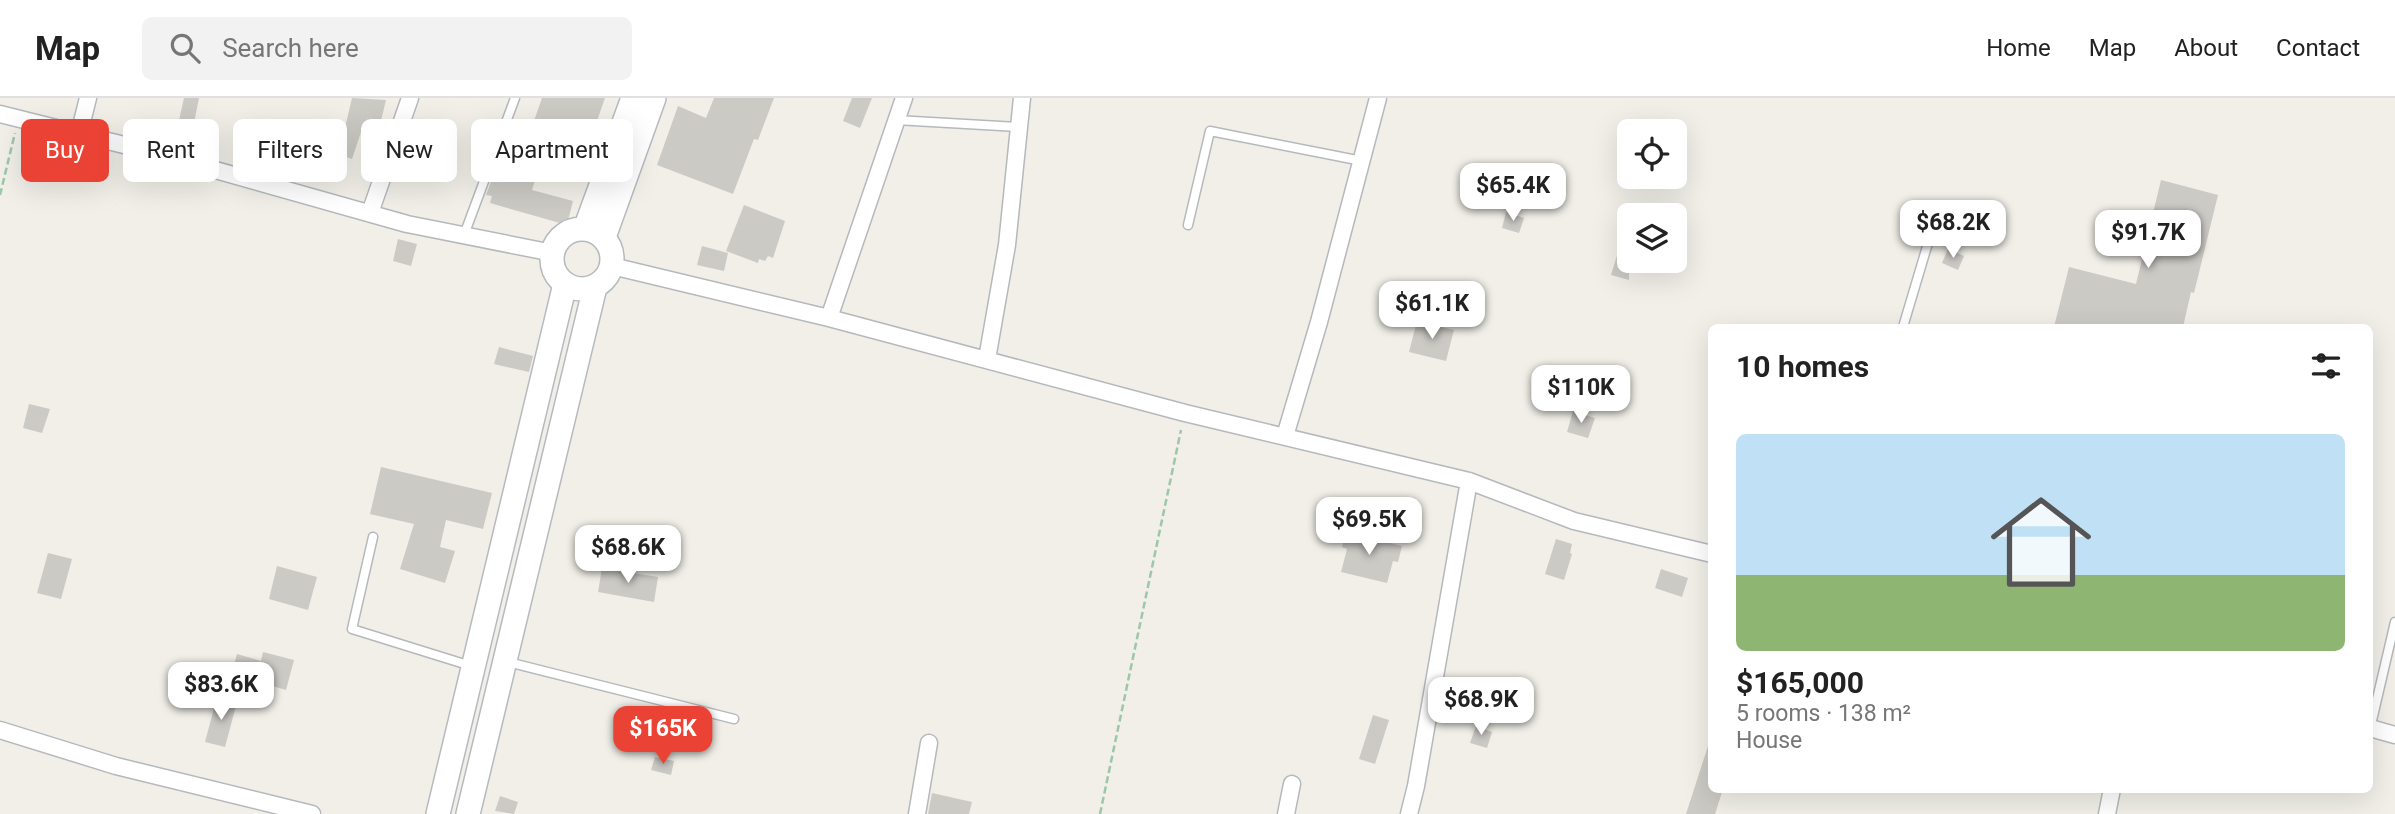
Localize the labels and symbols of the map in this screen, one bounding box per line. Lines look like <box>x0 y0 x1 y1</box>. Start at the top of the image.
pin: $65.4K <box>1456 164 1570 223</box>
pin: $68.2K <box>1896 200 2010 260</box>
pin: $91.7K <box>2091 211 2205 270</box>
pin: $61.1K <box>1375 282 1489 341</box>
pin: $110K <box>1532 366 1630 425</box>
pin: $69.5K <box>1312 498 1426 557</box>
pin: $68.6K <box>571 526 685 585</box>
pin: $83.6K <box>164 662 278 722</box>
pin: $68.9K <box>1424 678 1538 737</box>
pin: $165K <box>614 706 712 766</box>

